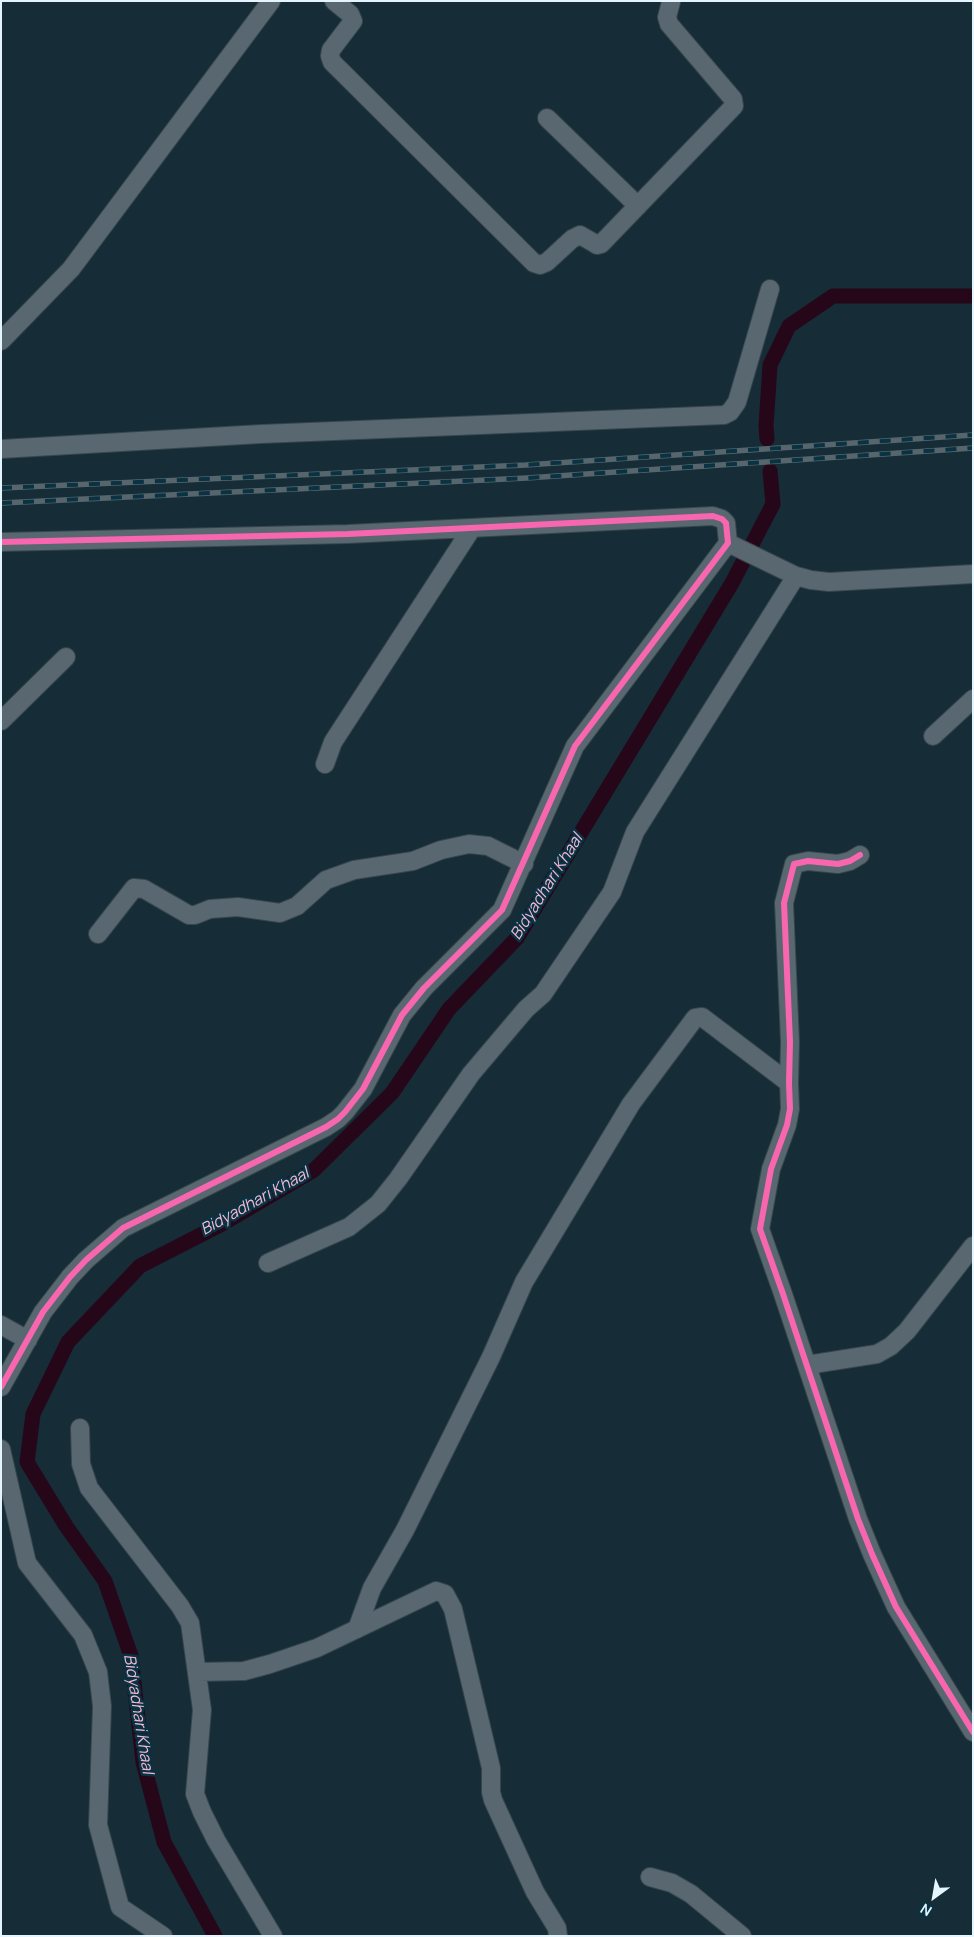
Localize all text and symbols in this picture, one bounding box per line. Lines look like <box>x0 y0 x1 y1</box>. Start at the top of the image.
water label: Bidyadhari Khaal <box>507 831 587 943</box>
water label: Bidyadhari Khaal <box>197 1164 313 1240</box>
water label: Bidyadhari Khaal <box>119 1653 157 1775</box>
north arrow <box>909 1872 959 1922</box>
text: N <box>916 1899 935 1921</box>

